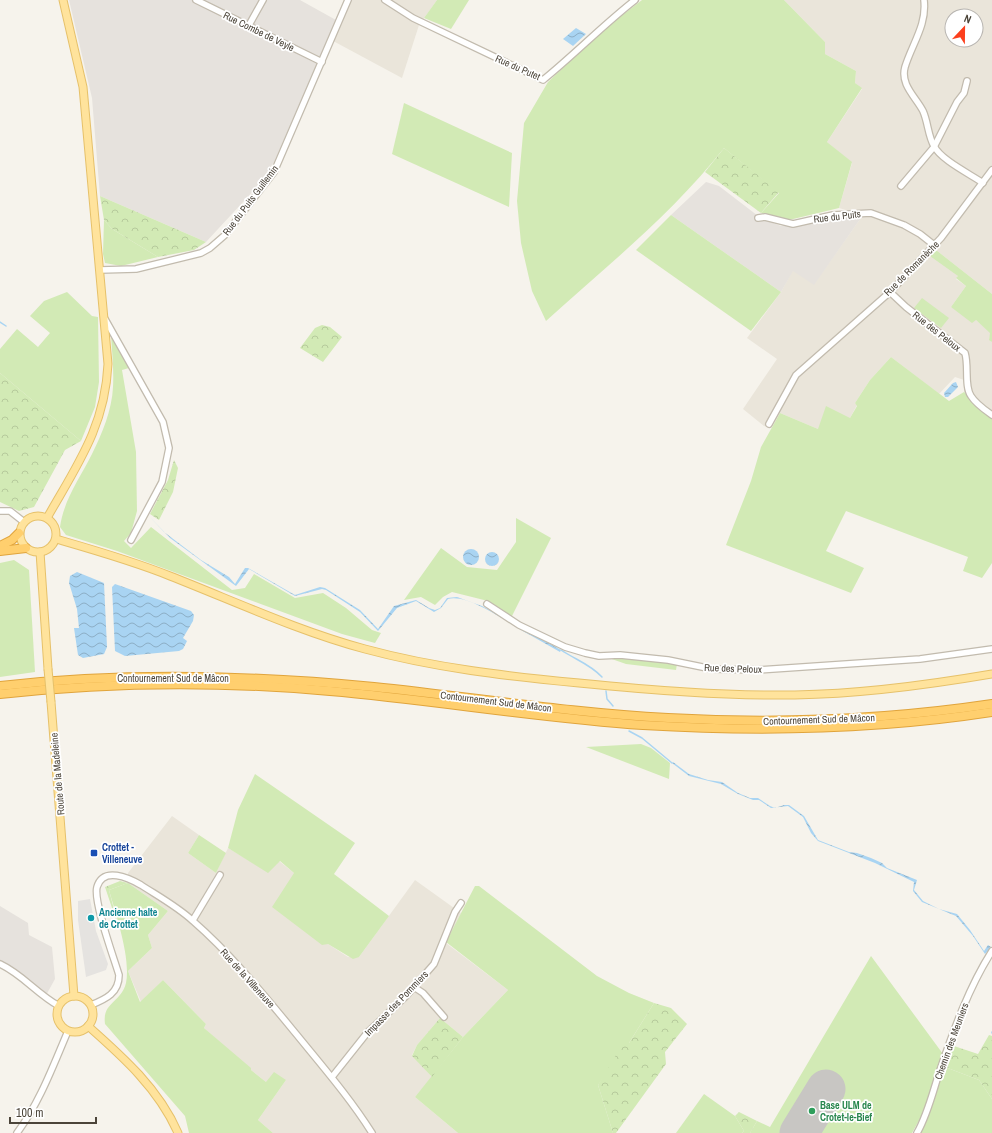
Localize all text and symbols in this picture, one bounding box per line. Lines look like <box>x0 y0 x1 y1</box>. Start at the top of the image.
north arrow <box>944 8 984 48</box>
street label: Rue Combe de Veyle <box>221 9 297 54</box>
text: N <box>962 11 973 26</box>
street label: Rue du Putet <box>493 52 543 83</box>
street label: Rue du Puits Guillemin <box>220 163 281 238</box>
street label: Rue du Puits <box>813 207 861 226</box>
street label: Rue de Romanèche <box>881 238 942 299</box>
street label: Rue des Peloux <box>910 308 964 355</box>
street label: Rue des Peloux <box>704 661 763 676</box>
street label: Contournement Sud de Mâcon <box>117 672 229 685</box>
street label: Contournement Sud de Mâcon <box>440 688 552 715</box>
street label: Contournement Sud de Mâcon <box>763 711 875 728</box>
street label: Route de la Madeleine <box>47 732 68 816</box>
place label: Crottet - Villeneuve <box>102 841 143 866</box>
marker: Crottet - Villeneuve <box>89 848 99 858</box>
place label: Ancienne halte de Crottet <box>99 906 158 931</box>
marker: Ancienne halte de Crottet <box>86 913 96 923</box>
street label: Rue de la Villeneuve <box>218 946 278 1011</box>
street label: Impasse des Pommiers <box>362 968 431 1039</box>
street label: Chemin des Meuniers <box>932 1001 971 1081</box>
scale bar <box>10 1099 96 1125</box>
place label: Base ULM de Crotet-le-Bief <box>820 1099 872 1124</box>
text: 100 m <box>16 1105 43 1121</box>
marker: Base ULM de Crotet-le-Bief <box>807 1106 817 1116</box>

